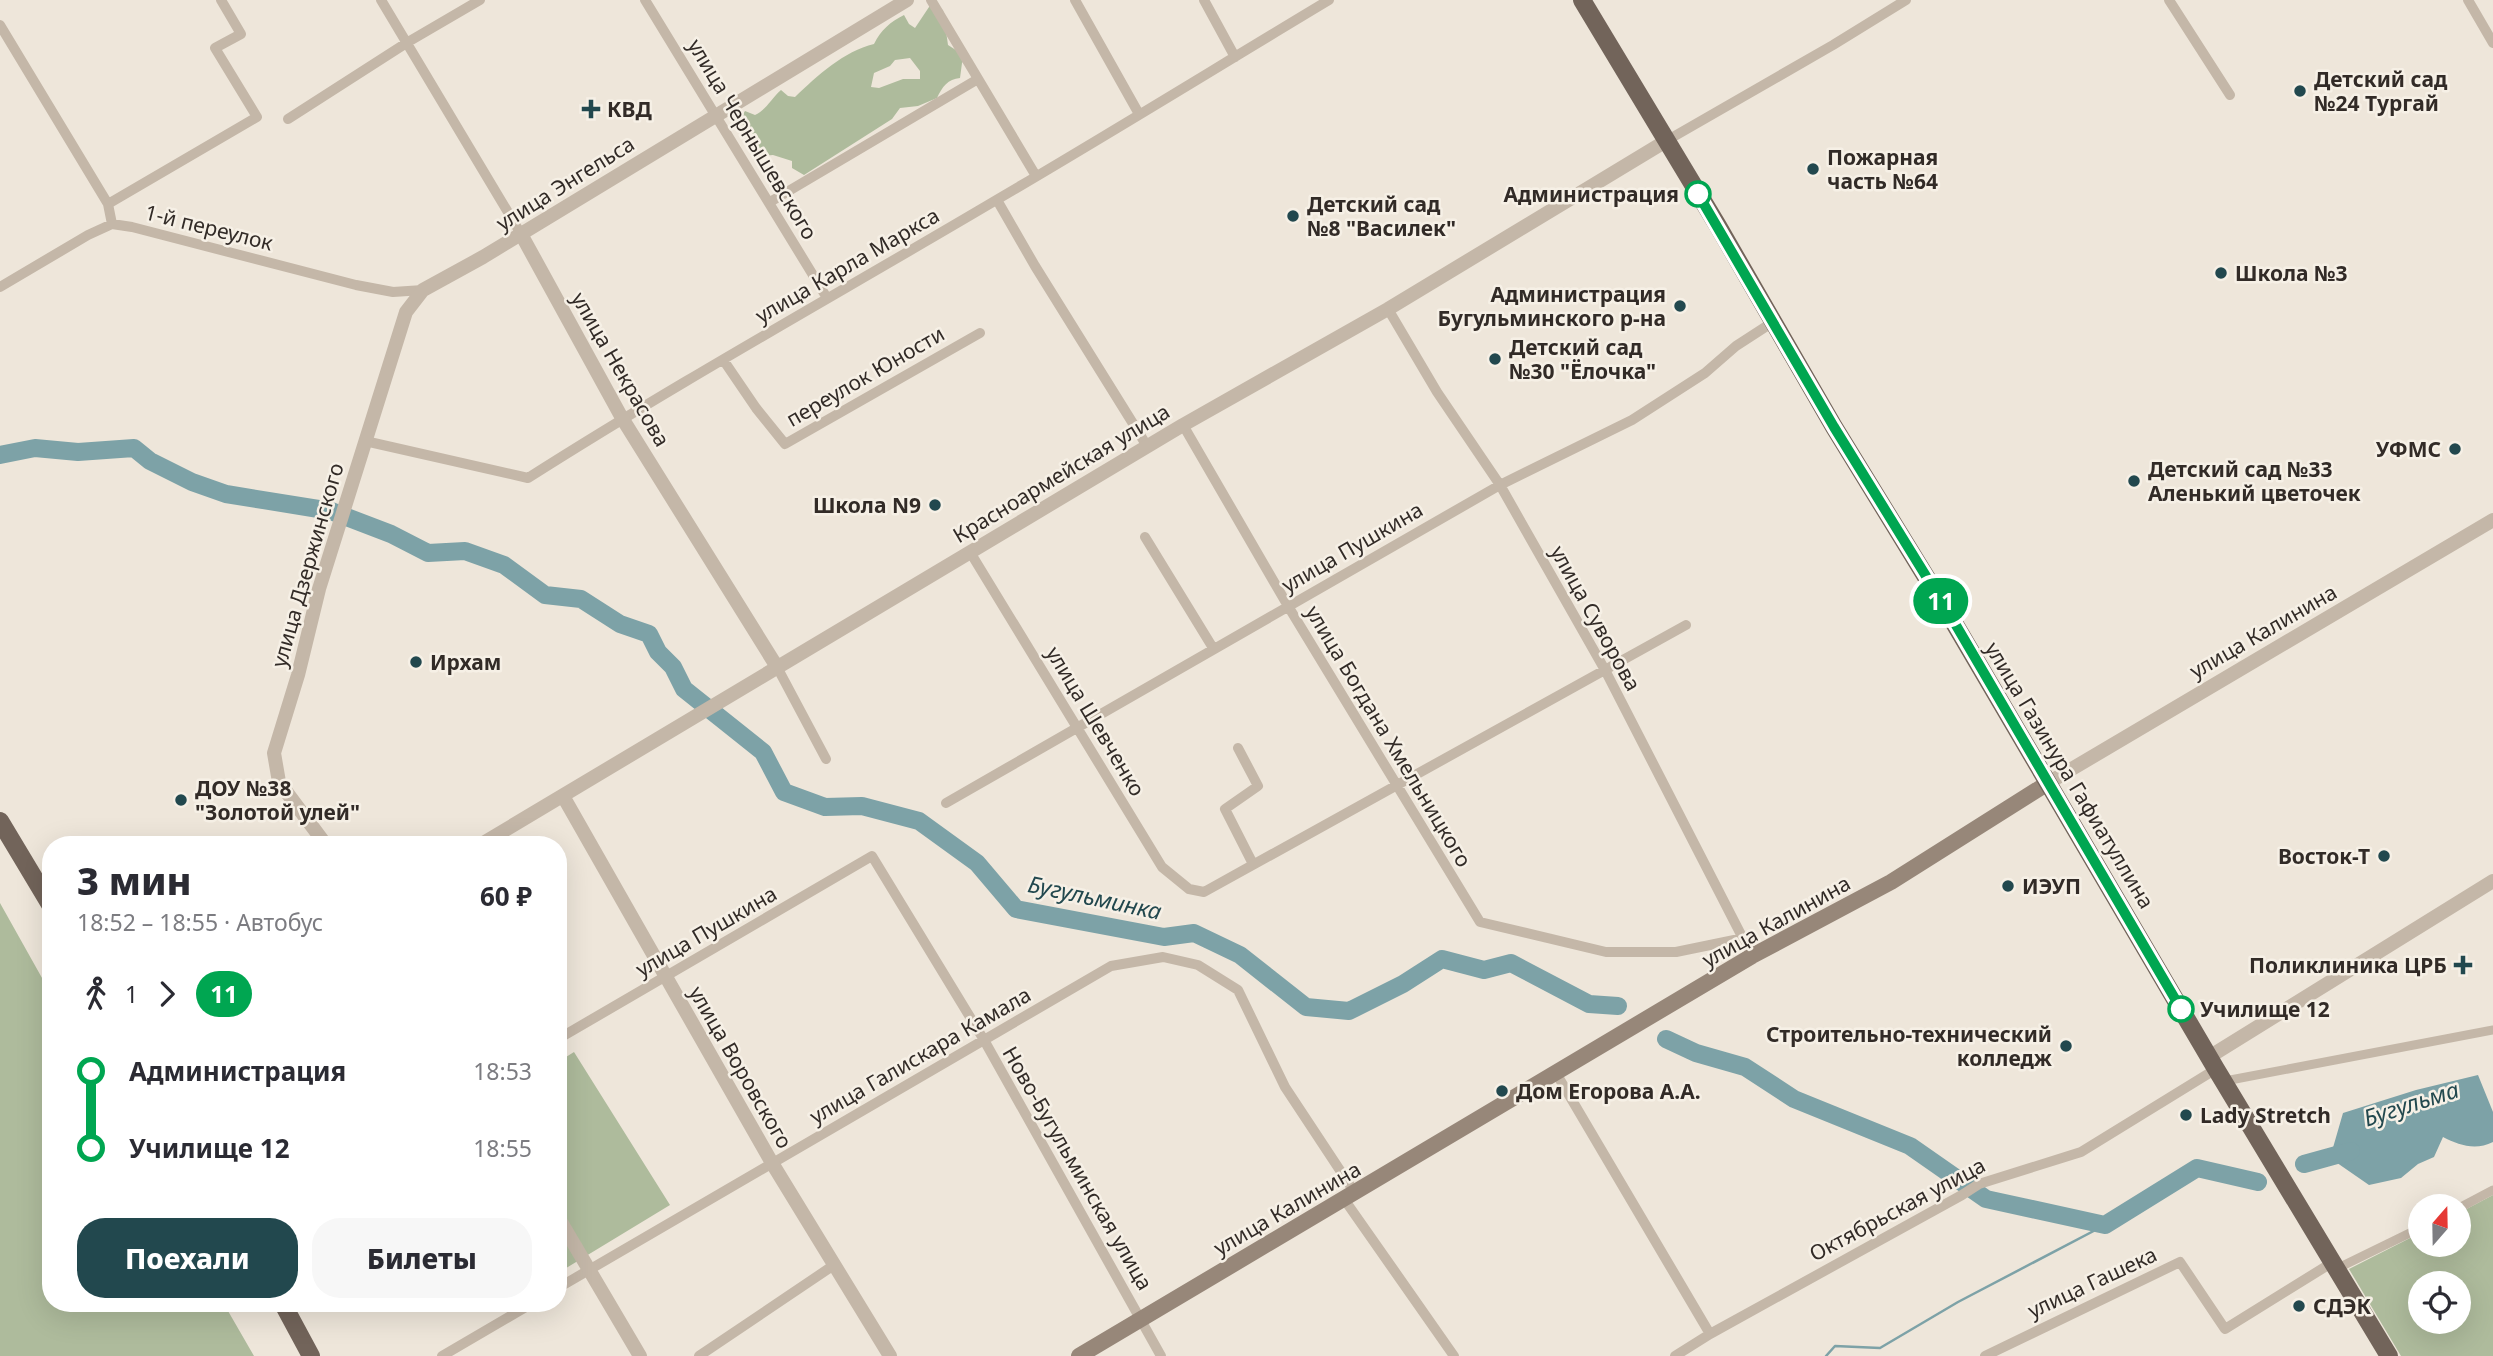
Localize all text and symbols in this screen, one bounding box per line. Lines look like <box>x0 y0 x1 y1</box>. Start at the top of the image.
street label: улица Чернышевского <box>682 33 824 245</box>
place label: Детский сад №24 Тургай <box>2314 65 2448 117</box>
marker: Детский сад №24 Тургай <box>2292 83 2308 99</box>
place label: КВД <box>607 95 652 123</box>
marker: КВД <box>581 99 601 119</box>
street label: улица Энгельса <box>491 129 639 237</box>
place label: Пожарная часть №64 <box>1827 143 1938 195</box>
marker: Пожарная часть №64 <box>1805 161 1821 177</box>
place label: Администрация <box>1503 180 1679 208</box>
marker: Администрация <box>1685 181 1711 207</box>
place label: Детский сад №8 "Василек" <box>1307 190 1456 242</box>
street label: 1-й переулок <box>142 198 276 256</box>
street label: улица Карла Маркса <box>750 201 944 329</box>
marker: Детский сад №8 "Василек" <box>1285 208 1301 224</box>
place label: Школа №3 <box>2235 259 2348 287</box>
marker: Школа №3 <box>2213 265 2229 281</box>
place label: Администрация Бугульминского р-на <box>1438 280 1666 332</box>
street label: улица Некрасова <box>565 287 677 451</box>
marker: Администрация Бугульминского р-на <box>1672 298 1688 314</box>
street label: переулок Юности <box>781 319 949 433</box>
place label: Детский сад №30 "Ёлочка" <box>1509 333 1656 385</box>
marker: Детский сад №30 "Ёлочка" <box>1487 351 1503 367</box>
street label: Красноармейская улица <box>947 397 1175 549</box>
place label: УФМС <box>2376 435 2441 463</box>
marker: УФМС <box>2447 441 2463 457</box>
place label: Детский сад №33 Аленький цветочек <box>2148 455 2361 507</box>
street label: улица Дзержинского <box>264 460 350 670</box>
marker: Детский сад №33 Аленький цветочек <box>2126 473 2142 489</box>
place label: Школа N9 <box>813 491 921 519</box>
street label: улица Пушкина <box>1276 495 1428 599</box>
marker: Школа N9 <box>927 497 943 513</box>
street label: улица Суворова <box>1544 540 1648 696</box>
line badge: 11 <box>1910 578 1972 624</box>
street label: улица Калинина <box>2184 578 2342 684</box>
text: 11 <box>1927 584 1955 617</box>
street label: улица Богдана Хмельницкого <box>1300 600 1478 872</box>
street label: улица Газинура Гафиатуллина <box>1979 636 2161 914</box>
street label: улица Шевченко <box>1040 641 1152 801</box>
place label: Ирхам <box>430 648 501 676</box>
marker: Ирхам <box>408 654 424 670</box>
place label: ДОУ №38 "Золотой улей" <box>195 774 360 826</box>
marker: ДОУ №38 "Золотой улей" <box>173 792 189 808</box>
place label: Восток-Т <box>2278 842 2370 870</box>
marker: Восток-Т <box>2376 848 2392 864</box>
text: 3 мин <box>77 854 192 906</box>
water label: Бугульминка <box>1025 867 1165 927</box>
street label: улица Калинина <box>1697 869 1855 973</box>
place label: ИЭУП <box>2022 872 2081 900</box>
text: 60 ₽ <box>480 878 532 914</box>
marker: ИЭУП <box>2000 878 2016 894</box>
street label: улица Пушкина <box>630 879 782 983</box>
text: 18:52 – 18:55 · Автобус <box>77 906 323 938</box>
place label: Поликлиника ЦРБ <box>2249 951 2447 979</box>
marker: Поликлиника ЦРБ <box>2453 955 2473 975</box>
icon: walk <box>77 975 115 1013</box>
icon: forward <box>148 975 186 1013</box>
text: 11 <box>210 977 238 1010</box>
text: 1 <box>125 978 138 1010</box>
street label: улица Галискара Камала <box>804 980 1036 1130</box>
street label: улица Воровского <box>683 981 799 1153</box>
place label: Училище 12 <box>2200 995 2330 1023</box>
marker: Училище 12 <box>2168 996 2194 1022</box>
place label: Строительно-технический колледж <box>1766 1020 2053 1072</box>
marker: Строительно-технический колледж <box>2058 1038 2074 1054</box>
street label: Ново-Бугульминская улица <box>997 1041 1159 1295</box>
text: Администрация <box>129 1053 346 1089</box>
text: 18:53 <box>473 1055 532 1087</box>
water label: Бугульма <box>2359 1073 2463 1133</box>
place label: Дом Егорова А.А. <box>1516 1077 1701 1105</box>
marker: Дом Егорова А.А. <box>1494 1083 1510 1099</box>
place label: Lady Stretch <box>2200 1101 2331 1129</box>
marker: Lady Stretch <box>2178 1107 2194 1123</box>
text: Училище 12 <box>129 1130 290 1166</box>
text: 18:55 <box>473 1132 532 1164</box>
street label: Октябрьская улица <box>1804 1151 1990 1267</box>
street label: улица Калинина <box>1208 1155 1366 1261</box>
north arrow <box>2408 1194 2471 1256</box>
map controls <box>2408 1194 2471 1334</box>
button: Поехали <box>77 1218 298 1298</box>
button: Билеты <box>312 1218 532 1298</box>
street label: улица Гашека <box>2023 1240 2161 1324</box>
button: locate <box>2408 1271 2471 1334</box>
place label: СДЭК <box>2313 1292 2372 1320</box>
marker: СДЭК <box>2291 1298 2307 1314</box>

